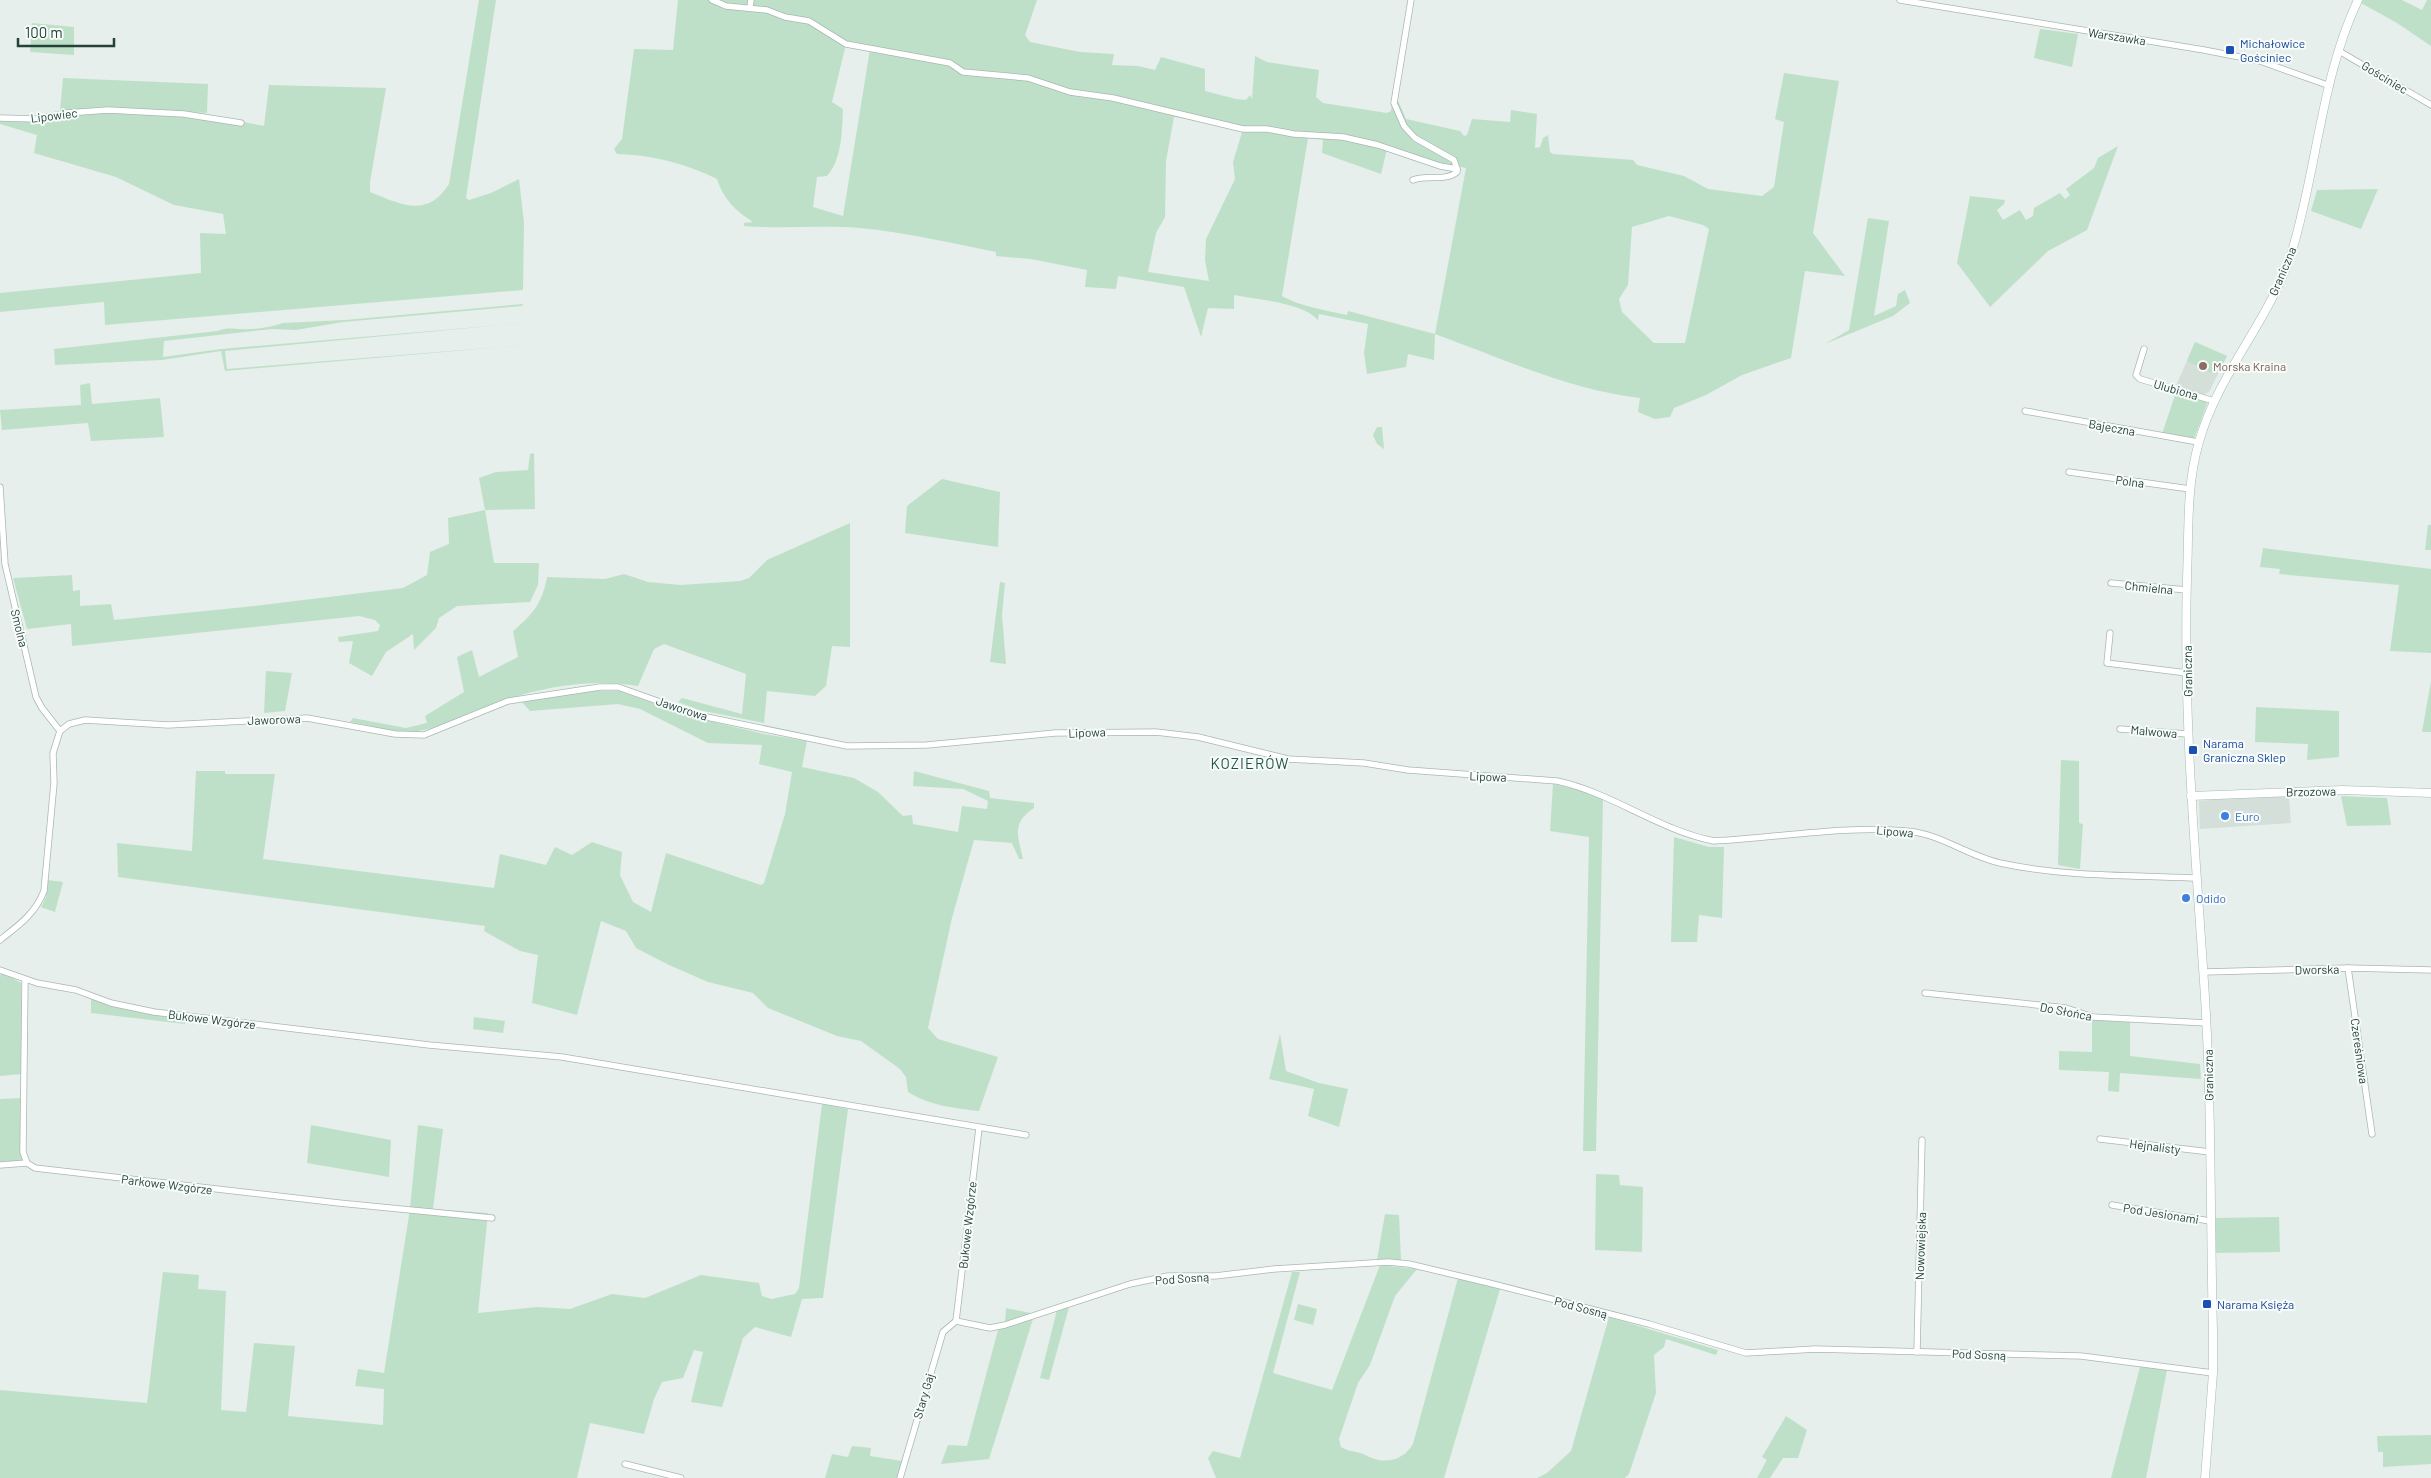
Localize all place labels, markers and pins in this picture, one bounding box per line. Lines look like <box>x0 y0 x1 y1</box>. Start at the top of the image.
place label: Michałowice Gościniec <box>2240 36 2305 64</box>
marker: Michałowice Gościniec <box>2224 44 2236 56</box>
place label: Morska Kraina <box>2213 359 2286 373</box>
marker: Morska Kraina <box>2197 360 2209 372</box>
place label: Narama Graniczna Sklep <box>2203 736 2286 764</box>
marker: Narama Graniczna Sklep <box>2187 744 2199 756</box>
place label: Euro <box>2235 809 2260 823</box>
marker: Euro <box>2219 810 2231 822</box>
place label: Odido <box>2196 891 2226 905</box>
marker: Odido <box>2180 892 2192 904</box>
place label: Narama Księża <box>2217 1297 2294 1311</box>
marker: Narama Księża <box>2201 1298 2213 1310</box>

